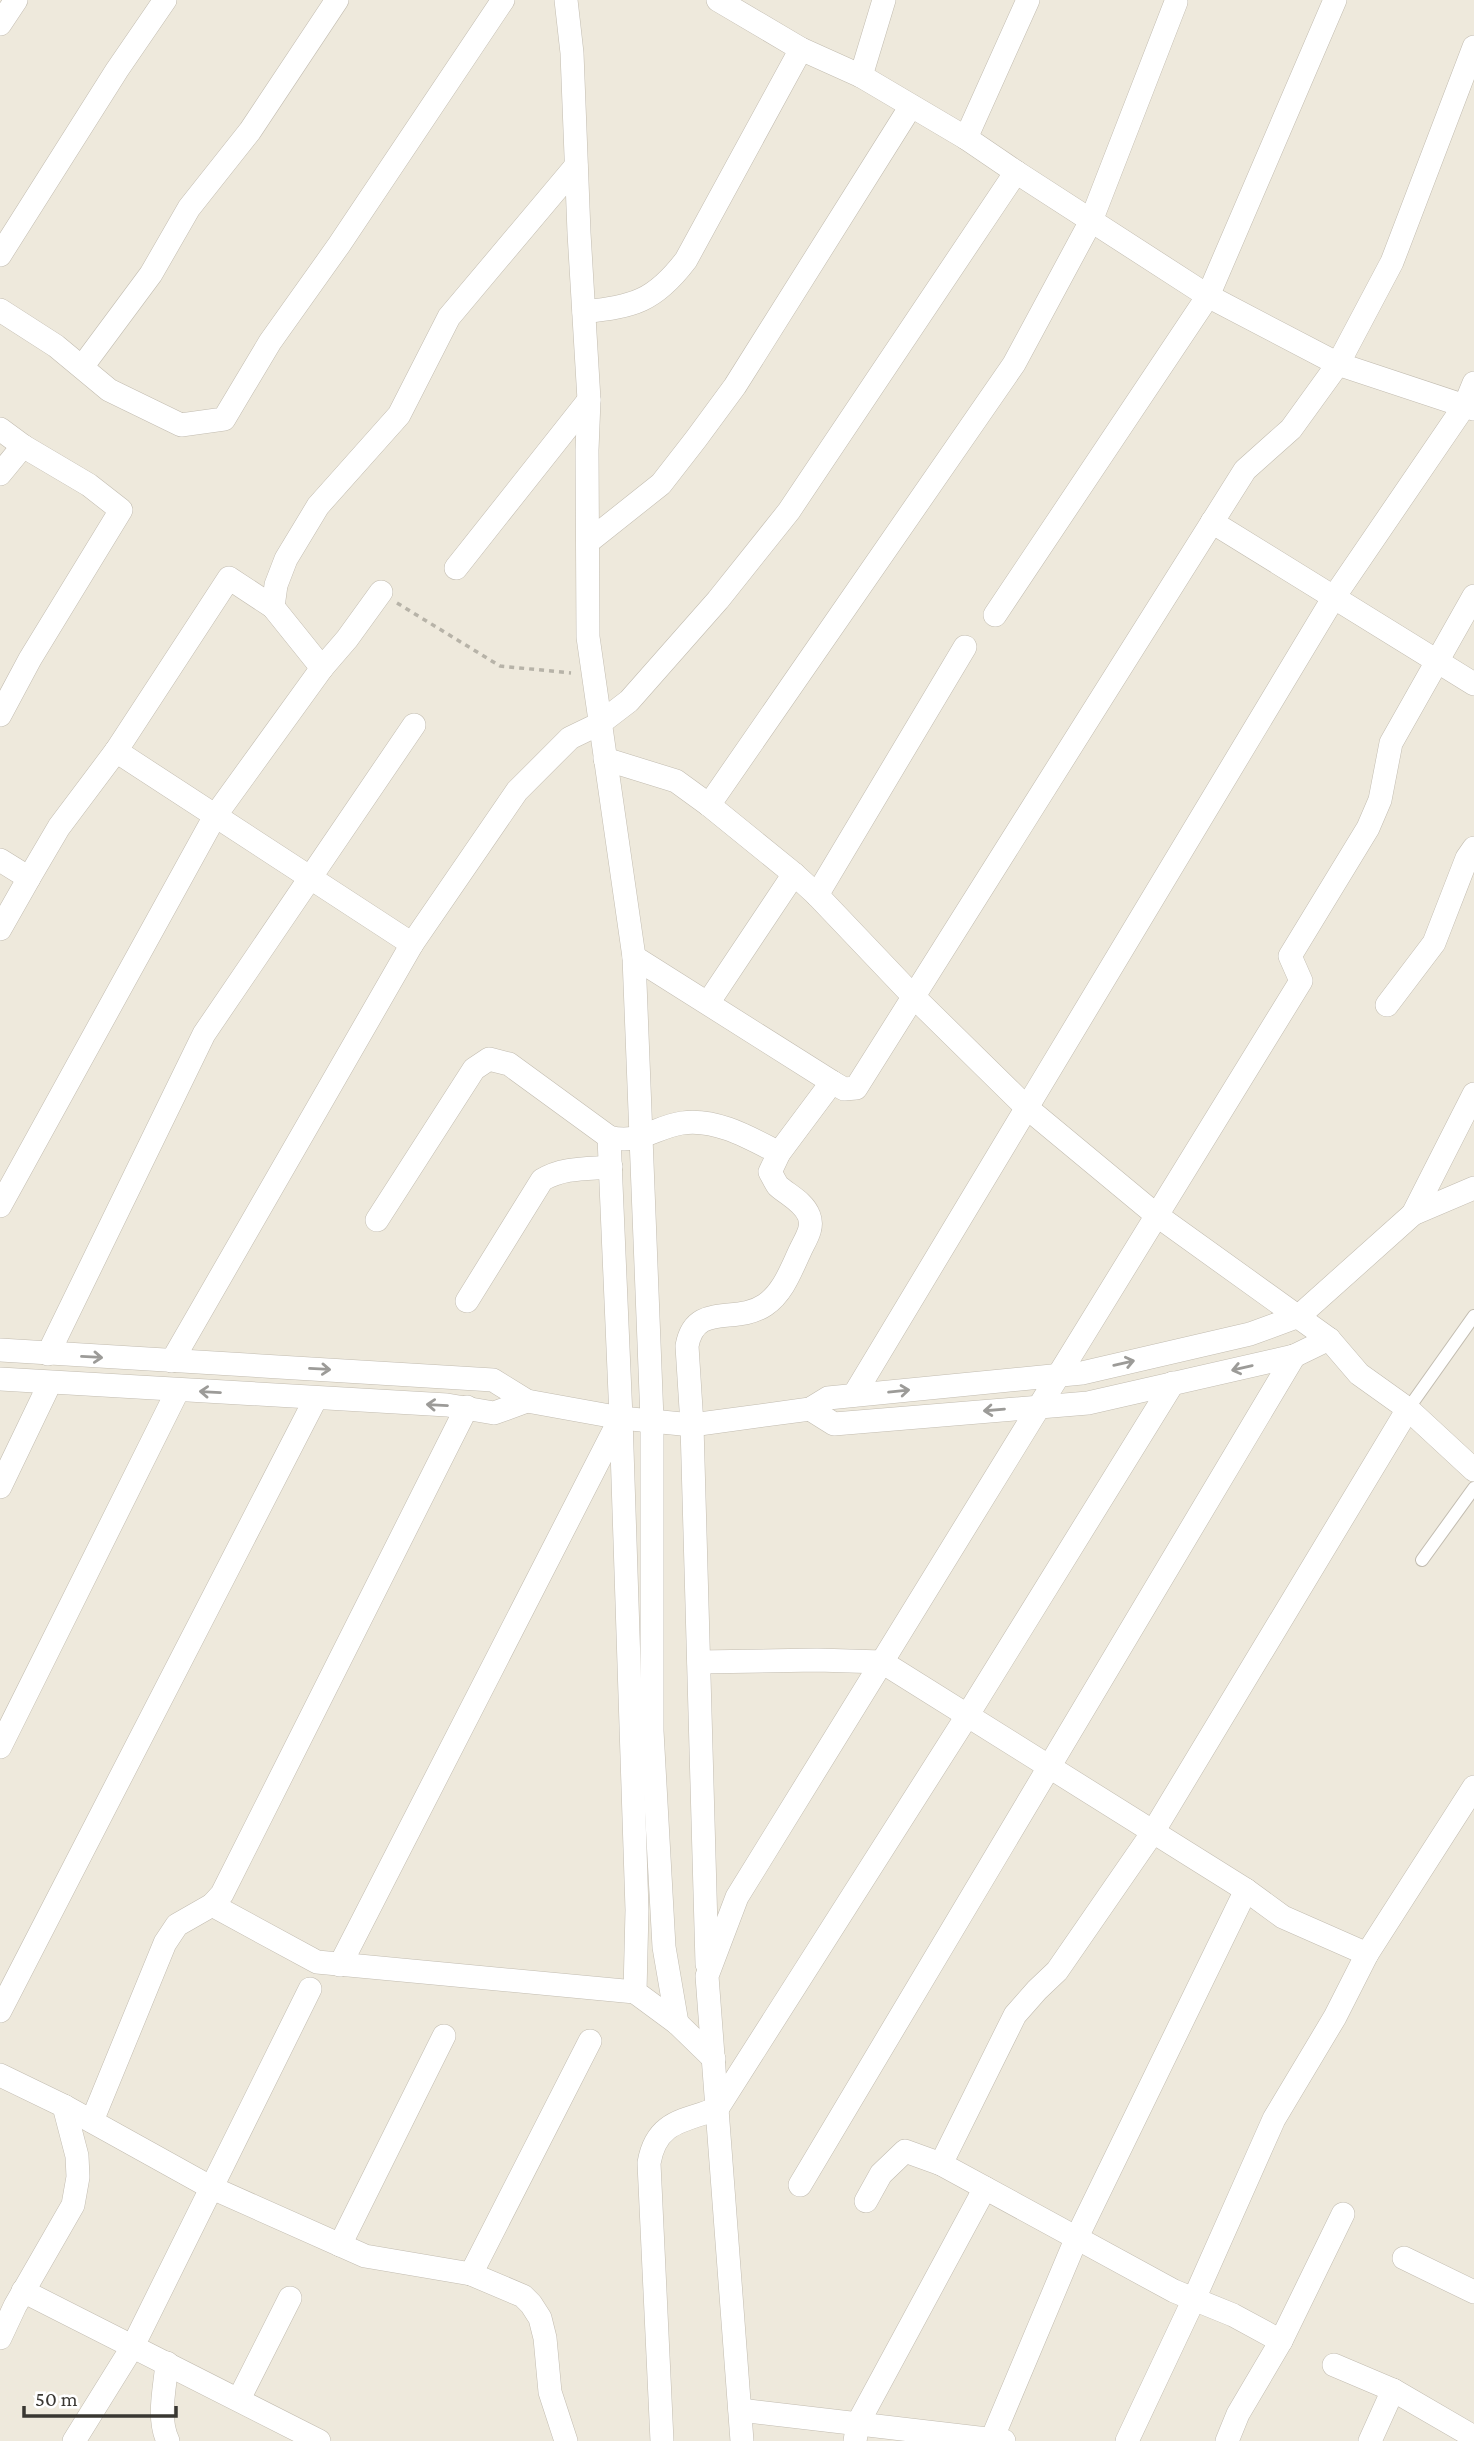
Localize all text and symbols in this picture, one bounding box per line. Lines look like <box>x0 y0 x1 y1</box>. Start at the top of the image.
one-way arrow <box>81 1350 104 1363</box>
one-way arrow <box>1112 1355 1135 1369</box>
one-way arrow <box>1231 1361 1254 1375</box>
one-way arrow <box>308 1363 331 1376</box>
one-way arrow <box>887 1384 910 1397</box>
one-way arrow <box>199 1385 222 1398</box>
one-way arrow <box>427 1398 449 1411</box>
one-way arrow <box>983 1404 1006 1417</box>
scale bar <box>24 2374 177 2418</box>
text: 50 m <box>35 2387 78 2411</box>

